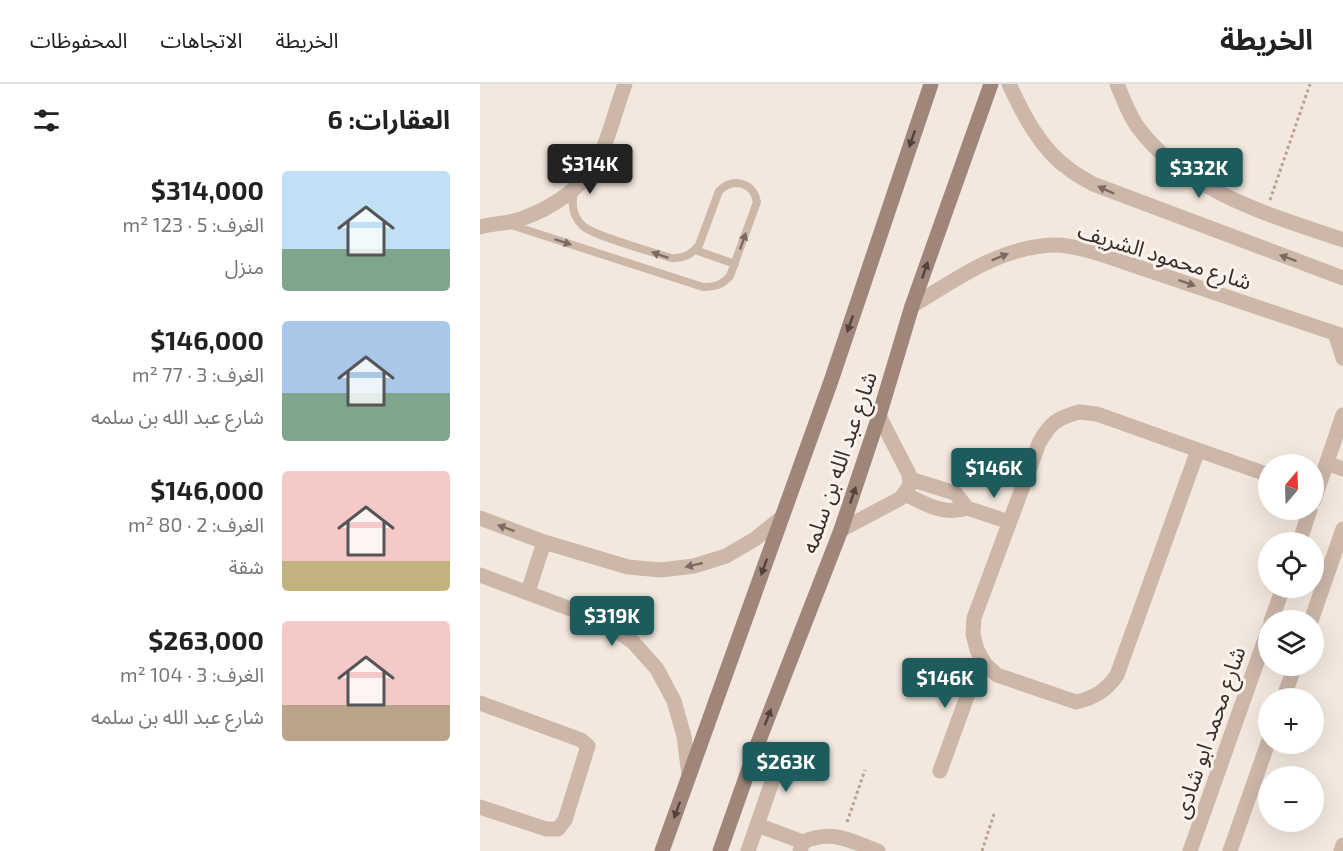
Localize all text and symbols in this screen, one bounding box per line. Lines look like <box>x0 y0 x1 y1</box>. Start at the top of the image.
text: الخريطة <box>1220 22 1313 56</box>
text: المحفوظات <box>30 27 127 52</box>
text: الاتجاهات <box>160 27 242 52</box>
text: الخريطة <box>275 27 338 52</box>
text: العقارات: 6 <box>327 103 450 134</box>
icon: filters <box>30 104 63 137</box>
one-way arrow <box>907 130 917 148</box>
pin: $314K <box>548 144 632 195</box>
pin: $332K <box>1157 148 1241 199</box>
text: $314K <box>562 151 619 175</box>
text: $332K <box>1170 155 1228 179</box>
text: $314,000 <box>151 174 264 205</box>
one-way arrow <box>1097 185 1114 194</box>
icon: home <box>330 195 402 267</box>
text: الغرف: 5 · 123 m² <box>122 212 264 236</box>
street label: شارع محمود الشريف <box>1074 216 1255 299</box>
one-way arrow <box>739 232 749 250</box>
one-way arrow <box>554 237 572 247</box>
one-way arrow <box>651 249 669 259</box>
one-way arrow <box>991 252 1009 262</box>
one-way arrow <box>1279 253 1297 262</box>
text: منزل <box>225 254 264 278</box>
one-way arrow <box>921 261 931 279</box>
one-way arrow <box>1178 279 1196 289</box>
one-way arrow <box>845 315 854 333</box>
text: $146,000 <box>150 324 264 355</box>
icon: home <box>330 345 402 417</box>
text: الغرف: 3 · 77 m² <box>132 362 264 386</box>
street label: شارع عبد الله بن سلمه <box>795 368 886 558</box>
text: شارع عبد الله بن سلمه <box>91 404 264 428</box>
pin: $146K <box>952 448 1036 499</box>
north arrow <box>1258 454 1324 520</box>
map controls <box>1258 454 1324 832</box>
text: $146K <box>965 455 1023 479</box>
text: $146,000 <box>150 474 264 505</box>
one-way arrow <box>848 486 858 504</box>
icon: home <box>330 495 402 567</box>
text: الغرف: 2 · 80 m² <box>128 512 264 536</box>
one-way arrow <box>497 522 515 532</box>
button: locate <box>1258 532 1324 598</box>
text: شقة <box>229 554 264 578</box>
one-way arrow <box>758 558 768 576</box>
one-way arrow <box>684 561 703 570</box>
pin: $319K <box>570 596 654 647</box>
text: $319K <box>584 603 640 627</box>
button: layers <box>1258 610 1324 676</box>
text: $263,000 <box>148 624 264 655</box>
street label: شارع محمد ابو شادى <box>1166 643 1254 823</box>
icon: home <box>330 645 402 717</box>
pin: $146K <box>903 658 987 709</box>
text: الغرف: 3 · 104 m² <box>120 662 264 686</box>
text: $146K <box>916 665 974 689</box>
button: + <box>1258 688 1324 754</box>
text: شارع عبد الله بن سلمه <box>91 704 264 728</box>
one-way arrow <box>764 708 773 726</box>
pin: $263K <box>744 742 828 793</box>
text: $263K <box>756 749 816 773</box>
button: − <box>1258 766 1324 832</box>
one-way arrow <box>671 801 681 819</box>

